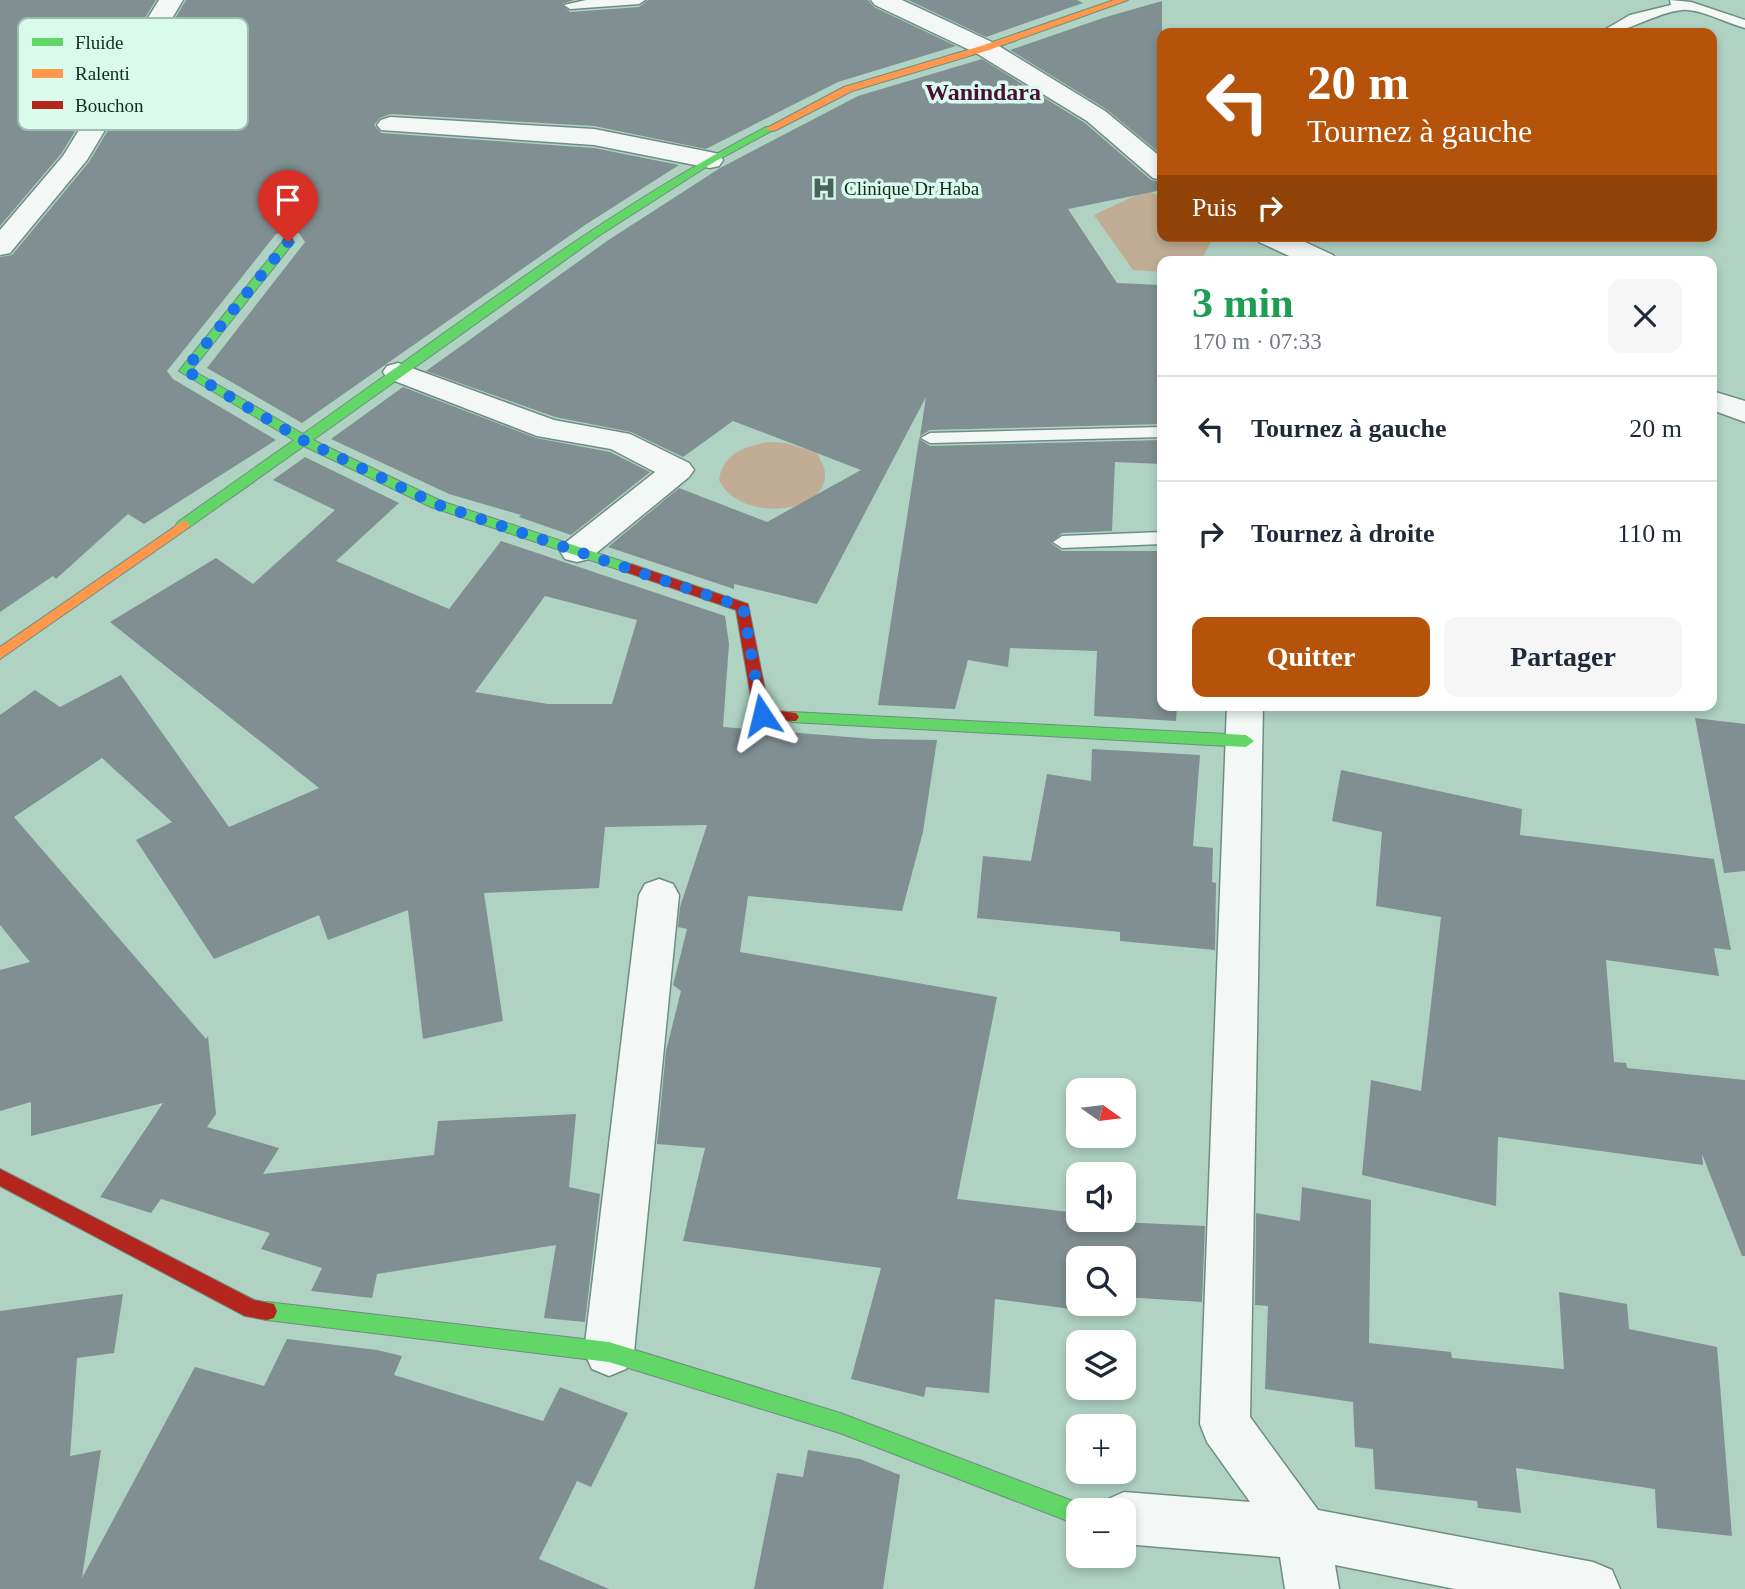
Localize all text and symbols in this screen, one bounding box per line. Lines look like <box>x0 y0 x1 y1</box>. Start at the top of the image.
legend <box>18 18 248 130</box>
text: Fluide <box>75 32 124 53</box>
text: 20 m <box>1307 55 1409 110</box>
icon: left <box>1192 56 1283 147</box>
text: Ralenti <box>75 63 130 84</box>
district label: Wanindara <box>925 79 1041 105</box>
text: Bouchon <box>75 95 144 116</box>
text: Tournez à gauche <box>1307 113 1532 149</box>
pin <box>258 170 318 242</box>
hospital icon: Clinique Dr Haba <box>810 174 838 202</box>
place label: Clinique Dr Haba <box>844 178 980 199</box>
icon: arrive <box>269 181 307 219</box>
icon: right <box>1251 189 1289 227</box>
text: Puis <box>1192 193 1237 222</box>
button: close <box>1608 279 1682 353</box>
text: 3 min <box>1192 280 1294 326</box>
text: 170 m · 07:33 <box>1192 329 1322 354</box>
icon: left <box>1192 410 1230 448</box>
text: Tournez à gauche <box>1251 414 1447 443</box>
text: 20 m <box>1629 414 1682 443</box>
icon: right <box>1192 515 1230 553</box>
text: Tournez à droite <box>1251 519 1434 548</box>
text: 110 m <box>1617 519 1682 548</box>
button: Quitter <box>1192 617 1430 697</box>
button: Partager <box>1444 617 1682 697</box>
position arrow <box>725 678 799 752</box>
north arrow <box>1066 1078 1136 1148</box>
map controls <box>1066 1078 1136 1568</box>
button: sound <box>1066 1162 1136 1232</box>
button: search <box>1066 1246 1136 1316</box>
button: layers <box>1066 1330 1136 1400</box>
button: + <box>1066 1414 1136 1484</box>
button: − <box>1066 1498 1136 1568</box>

